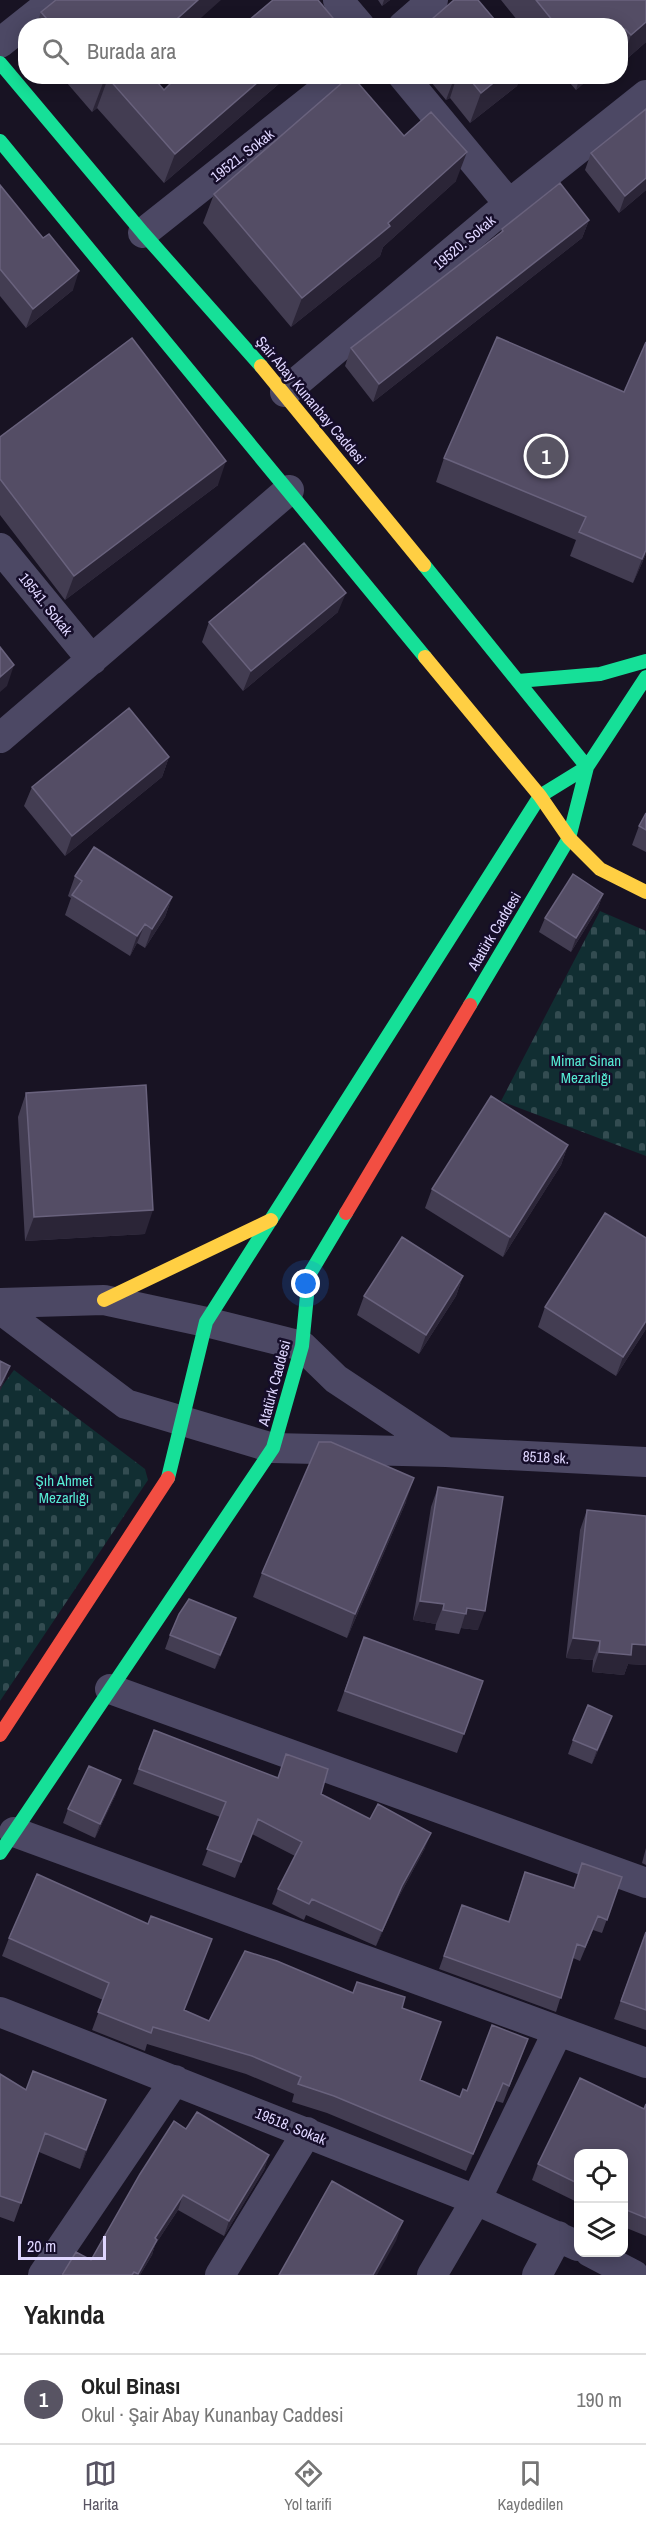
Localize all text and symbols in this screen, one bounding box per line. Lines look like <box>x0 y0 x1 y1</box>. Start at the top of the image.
search box <box>18 18 628 84</box>
icon: search <box>39 35 72 68</box>
text: Burada ara <box>87 36 176 66</box>
street label: 19521. Sokak <box>206 123 279 186</box>
street label: 19520. Sokak <box>428 209 500 274</box>
street label: Şair Abay Kunanbay Caddesi <box>251 331 371 469</box>
pin: 1 <box>526 434 566 478</box>
street label: 19541. Sokak <box>14 568 78 640</box>
street label: Atatürk Caddesi <box>462 888 526 975</box>
park label: Mimar Sinan Mezarlığı <box>551 1050 621 1088</box>
your location <box>291 1269 320 1298</box>
street label: Atatürk Caddesi <box>252 1338 296 1429</box>
street label: 8518 sk. <box>522 1445 570 1469</box>
park label: Şıh Ahmet Mezarlığı <box>36 1470 93 1508</box>
street label: 19518. Sokak <box>252 2102 331 2150</box>
map controls <box>574 2149 628 2257</box>
button: locate <box>574 2149 628 2203</box>
button: layers <box>574 2203 628 2257</box>
scale bar <box>18 2233 106 2260</box>
text: 20 m <box>27 2235 56 2257</box>
text: Yakında <box>24 2297 105 2332</box>
text: Okul Binası <box>81 2371 180 2401</box>
text: 1 <box>39 2386 48 2413</box>
text: 190 m <box>576 2386 622 2413</box>
text: Okul · Şair Abay Kunanbay Caddesi <box>81 2401 344 2428</box>
tab: Harita <box>83 2457 119 2515</box>
tab: Yol tarifi <box>284 2457 332 2515</box>
tab: Kaydedilen <box>498 2457 563 2515</box>

